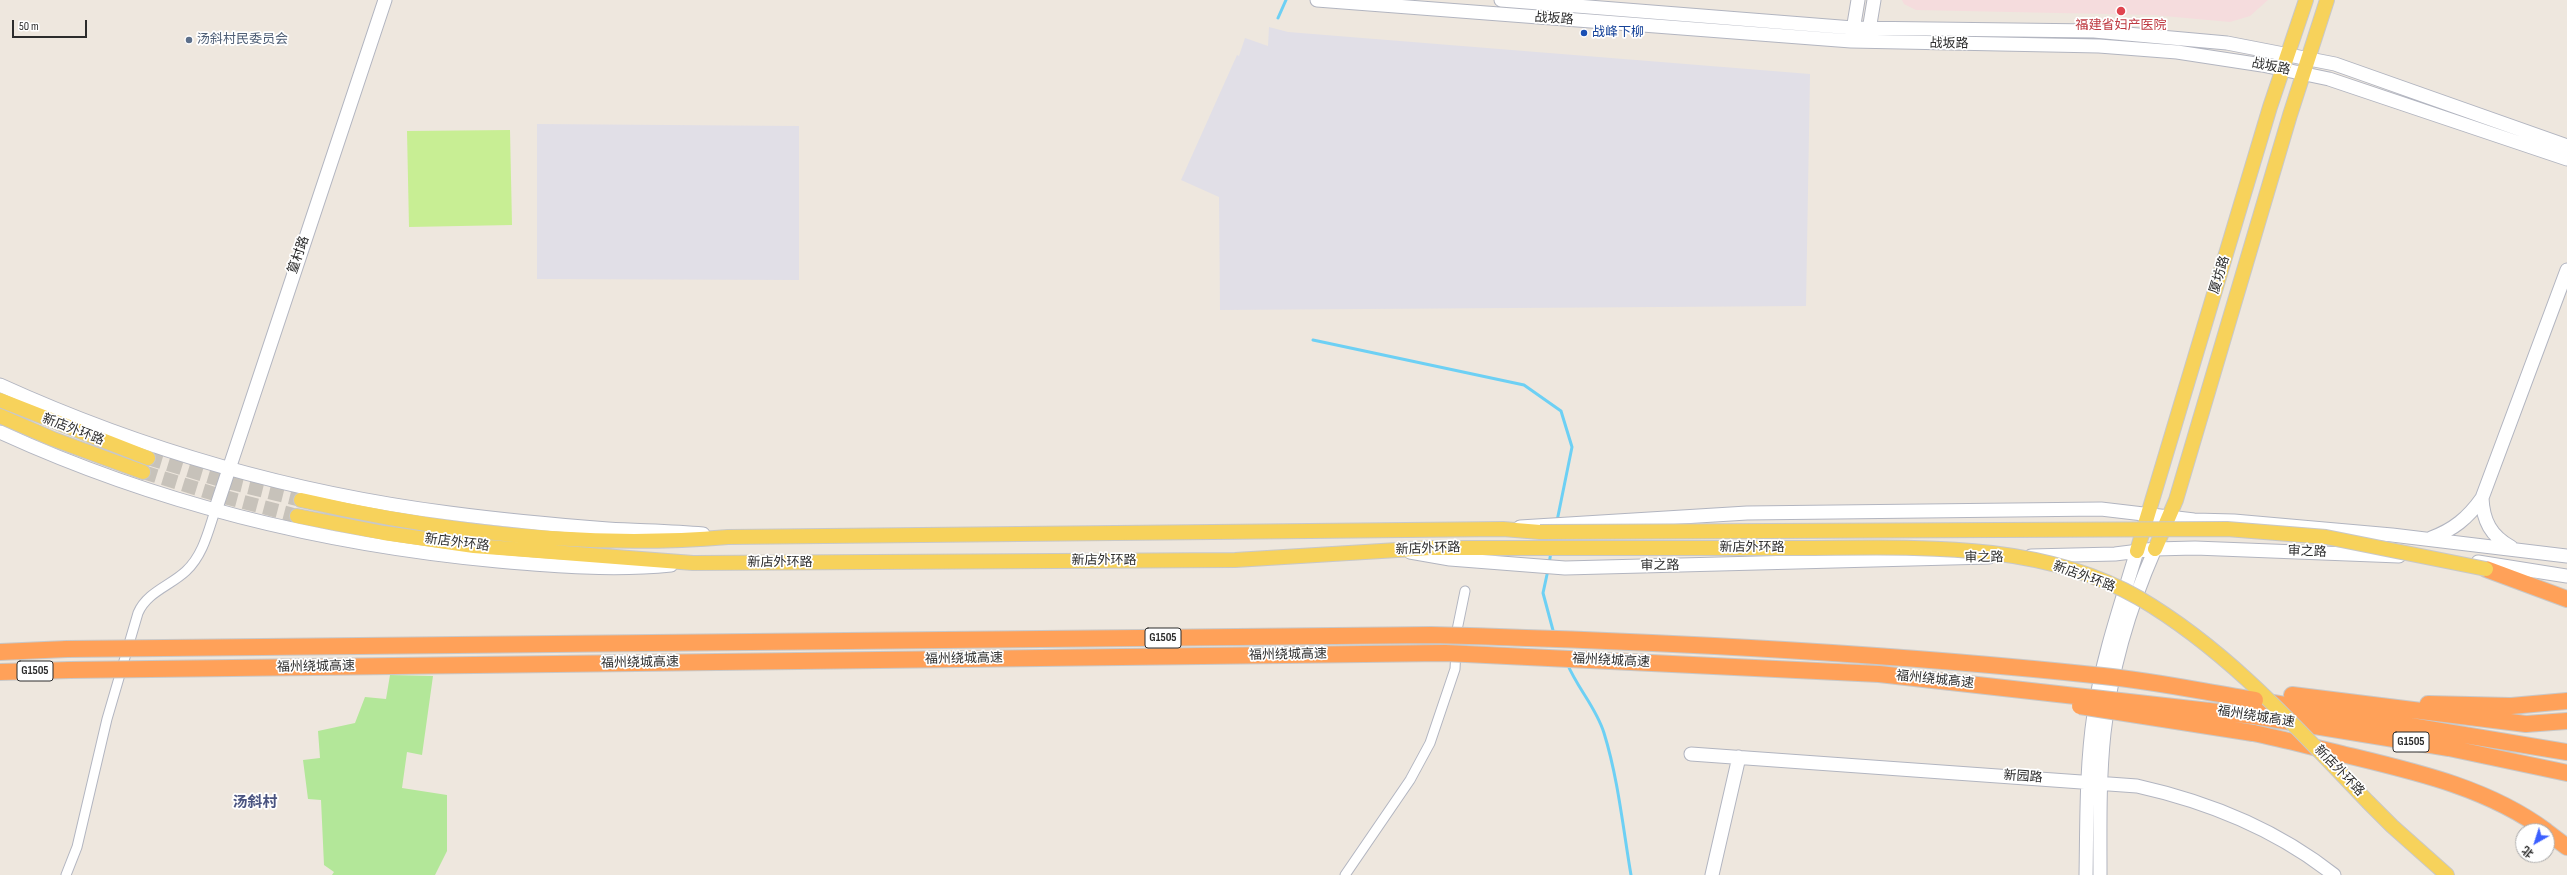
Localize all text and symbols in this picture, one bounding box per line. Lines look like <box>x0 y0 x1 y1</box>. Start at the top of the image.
marker: 福建省妇产医院 <box>2115 5 2127 17</box>
street label: 战坂路 <box>1534 10 1574 28</box>
scale bar <box>14 12 89 38</box>
place label: 福建省妇产医院 <box>2076 18 2166 34</box>
text: 50 m <box>19 19 39 34</box>
place label: 战峰下柳 <box>1592 25 1644 41</box>
marker: 战峰下柳 <box>1579 28 1589 38</box>
place label: 汤斜村民委员会 <box>197 32 288 48</box>
marker: 汤斜村民委员会 <box>184 35 194 45</box>
street label: 战坂路 <box>1929 36 1969 52</box>
street label: 战坂路 <box>2250 56 2292 78</box>
street label: 篁村路 <box>285 234 313 276</box>
street label: 厦坊路 <box>2207 254 2233 296</box>
street label: 新店外环路 <box>40 411 106 449</box>
street label: 新店外环路 <box>424 531 490 555</box>
street label: 新店外环路 <box>1395 540 1461 558</box>
street label: 新店外环路 <box>1720 540 1784 556</box>
street label: 审之路 <box>2287 544 2327 560</box>
street label: 审之路 <box>1964 550 2004 566</box>
street label: 新店外环路 <box>1072 553 1136 569</box>
street label: 新店外环路 <box>748 555 812 571</box>
street label: 审之路 <box>1640 558 1680 574</box>
street label: 新店外环路 <box>2051 559 2117 595</box>
road number: G1505 <box>1145 628 1181 648</box>
street label: 福州绕城高速 <box>1249 647 1327 663</box>
street label: 福州绕城高速 <box>925 651 1003 667</box>
street label: 福州绕城高速 <box>1572 651 1650 671</box>
street label: 福州绕城高速 <box>601 655 679 671</box>
street label: 福州绕城高速 <box>277 659 355 675</box>
road number: G1505 <box>17 661 53 681</box>
street label: 福州绕城高速 <box>1895 668 1975 692</box>
street label: 福州绕城高速 <box>2216 703 2296 731</box>
road number: G1505 <box>2393 732 2429 752</box>
street label: 新店外环路 <box>2311 742 2367 800</box>
street label: 新园路 <box>2003 768 2043 786</box>
district label: 汤斜村 <box>233 794 277 812</box>
north arrow <box>2515 823 2555 863</box>
text: 北 <box>2519 843 2536 860</box>

